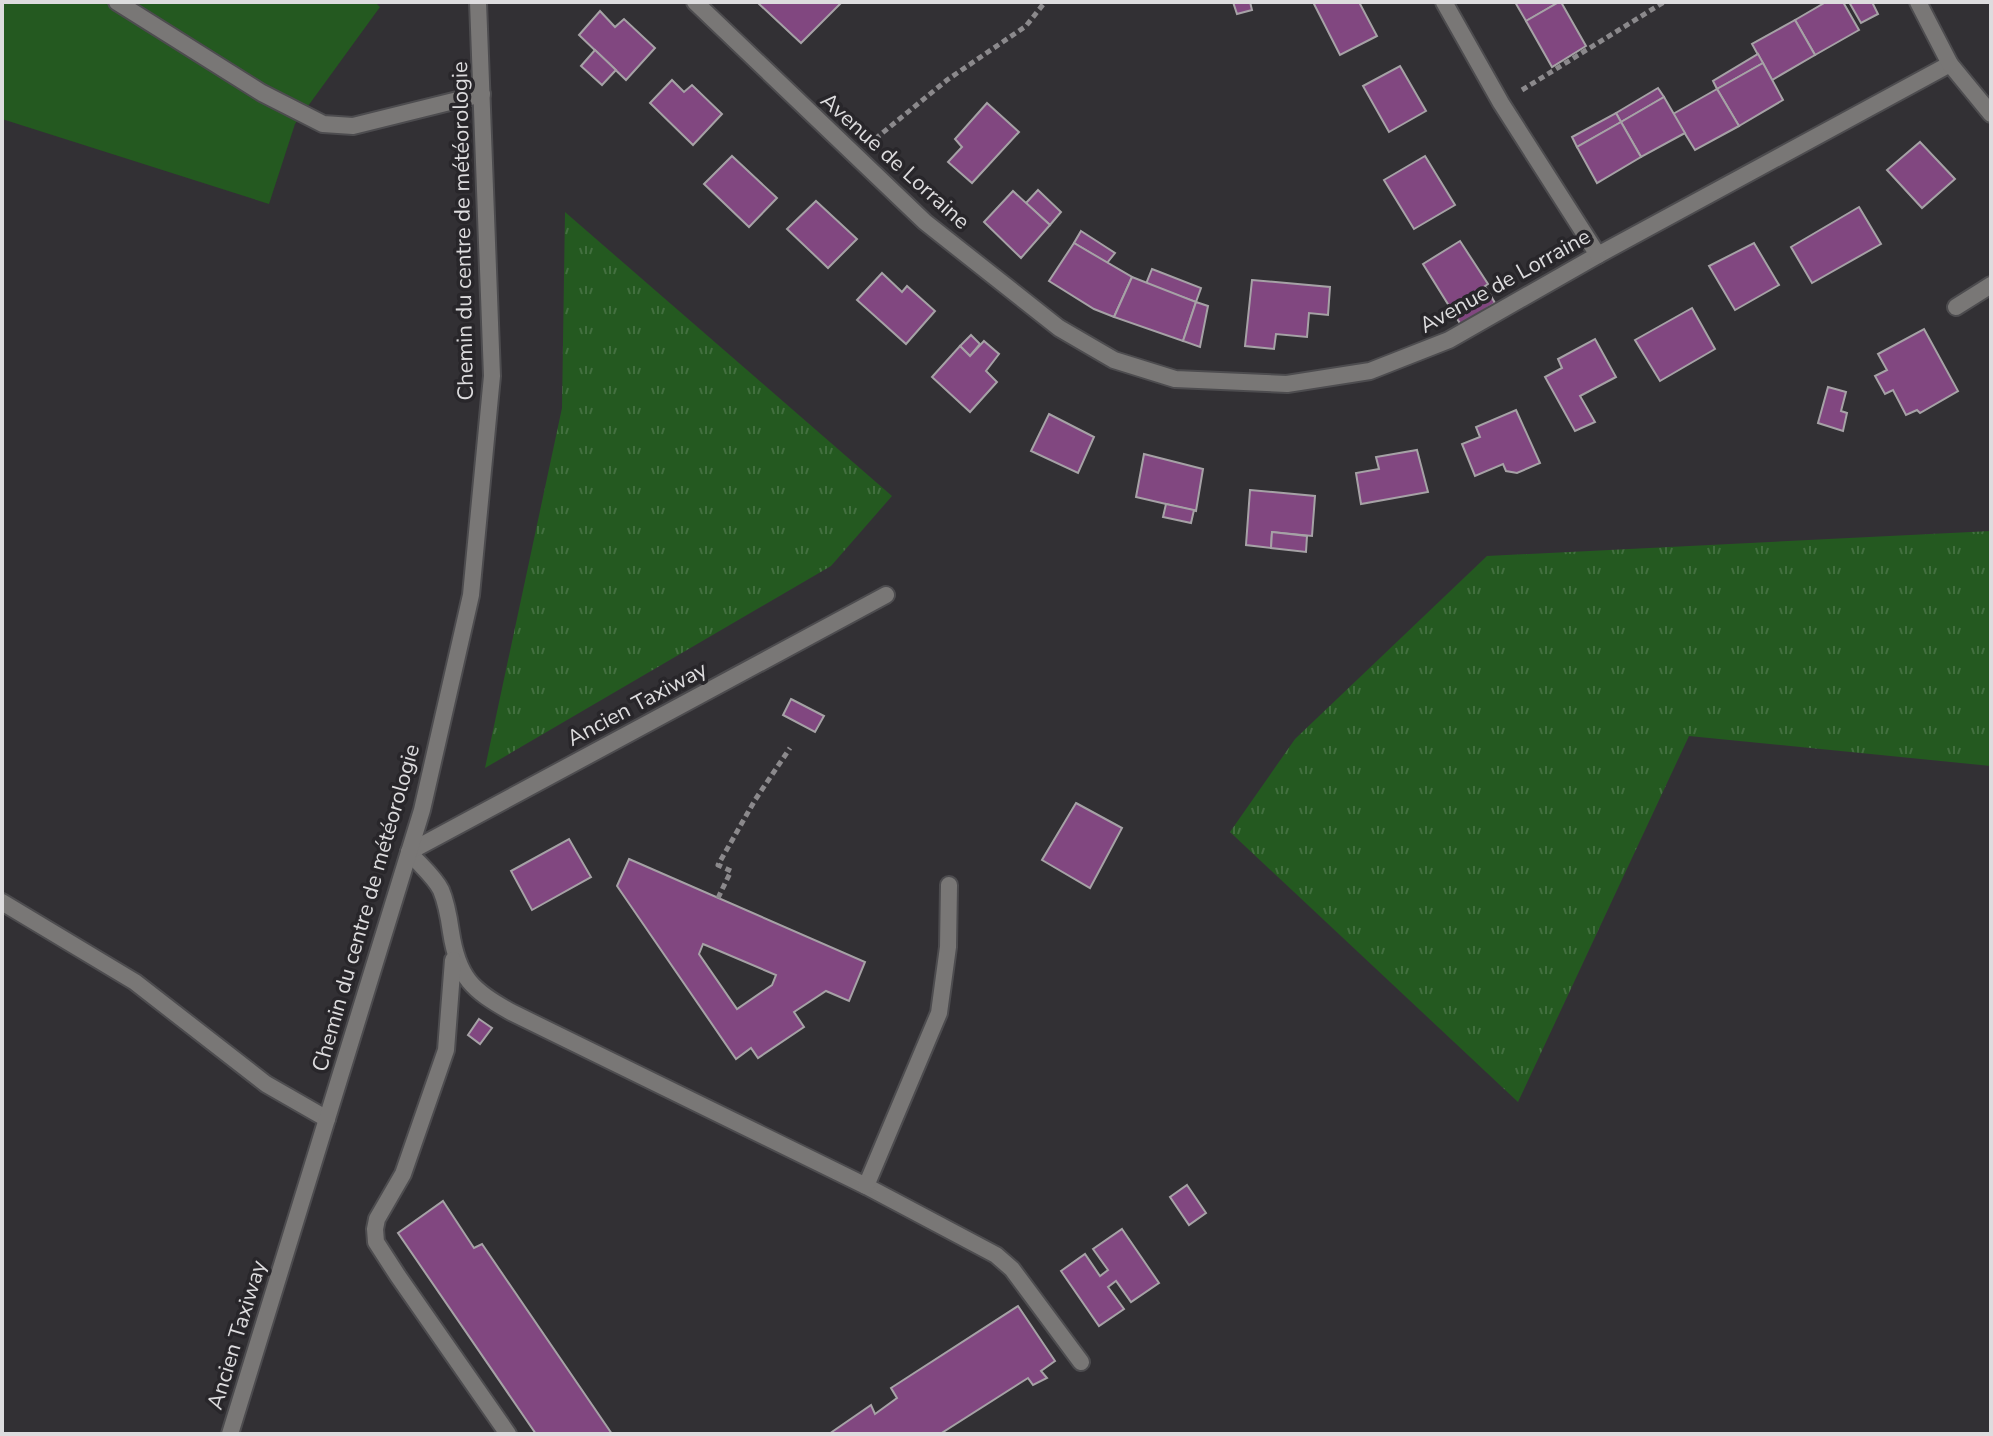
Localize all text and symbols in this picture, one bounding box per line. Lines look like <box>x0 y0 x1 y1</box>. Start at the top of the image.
street label: Chemin du centre de météorologie <box>445 61 481 401</box>
street label: Avenue de Lorraine <box>814 86 976 236</box>
street label: Avenue de Lorraine <box>1414 221 1596 341</box>
street label: Ancien Taxiway <box>562 654 713 754</box>
street label: Chemin du centre de météorologie <box>305 741 427 1075</box>
street label: Ancien Taxiway <box>200 1256 274 1413</box>

